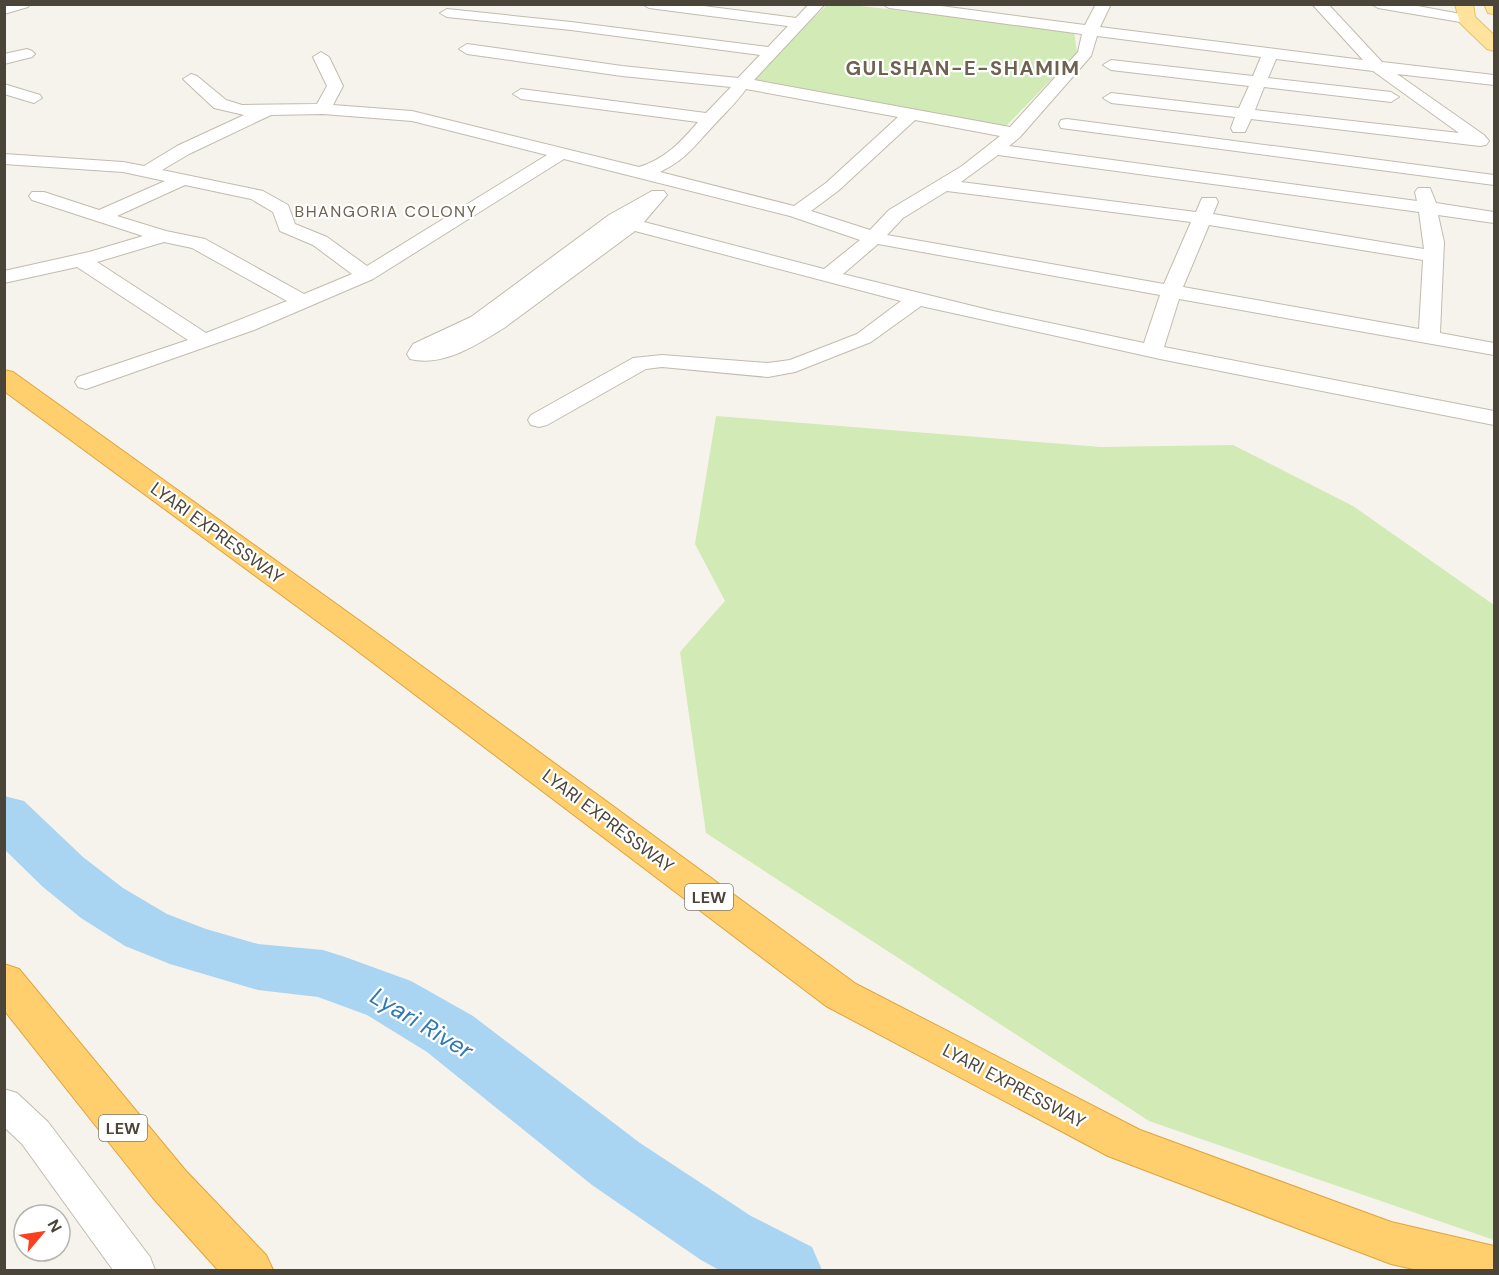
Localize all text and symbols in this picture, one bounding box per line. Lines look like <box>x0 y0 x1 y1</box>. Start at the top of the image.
district label: GULSHAN-E-SHAMIM <box>845 55 1081 81</box>
district label: BHANGORIA COLONY <box>295 201 477 222</box>
street label: LYARI EXPRESSWAY <box>146 477 289 590</box>
street label: LYARI EXPRESSWAY <box>537 764 679 879</box>
road number: LEW <box>685 884 733 910</box>
water label: Lyari River <box>365 980 480 1066</box>
street label: LYARI EXPRESSWAY <box>938 1038 1090 1134</box>
road number: LEW <box>99 1115 147 1141</box>
north arrow <box>12 1203 72 1263</box>
text: N <box>43 1216 67 1236</box>

